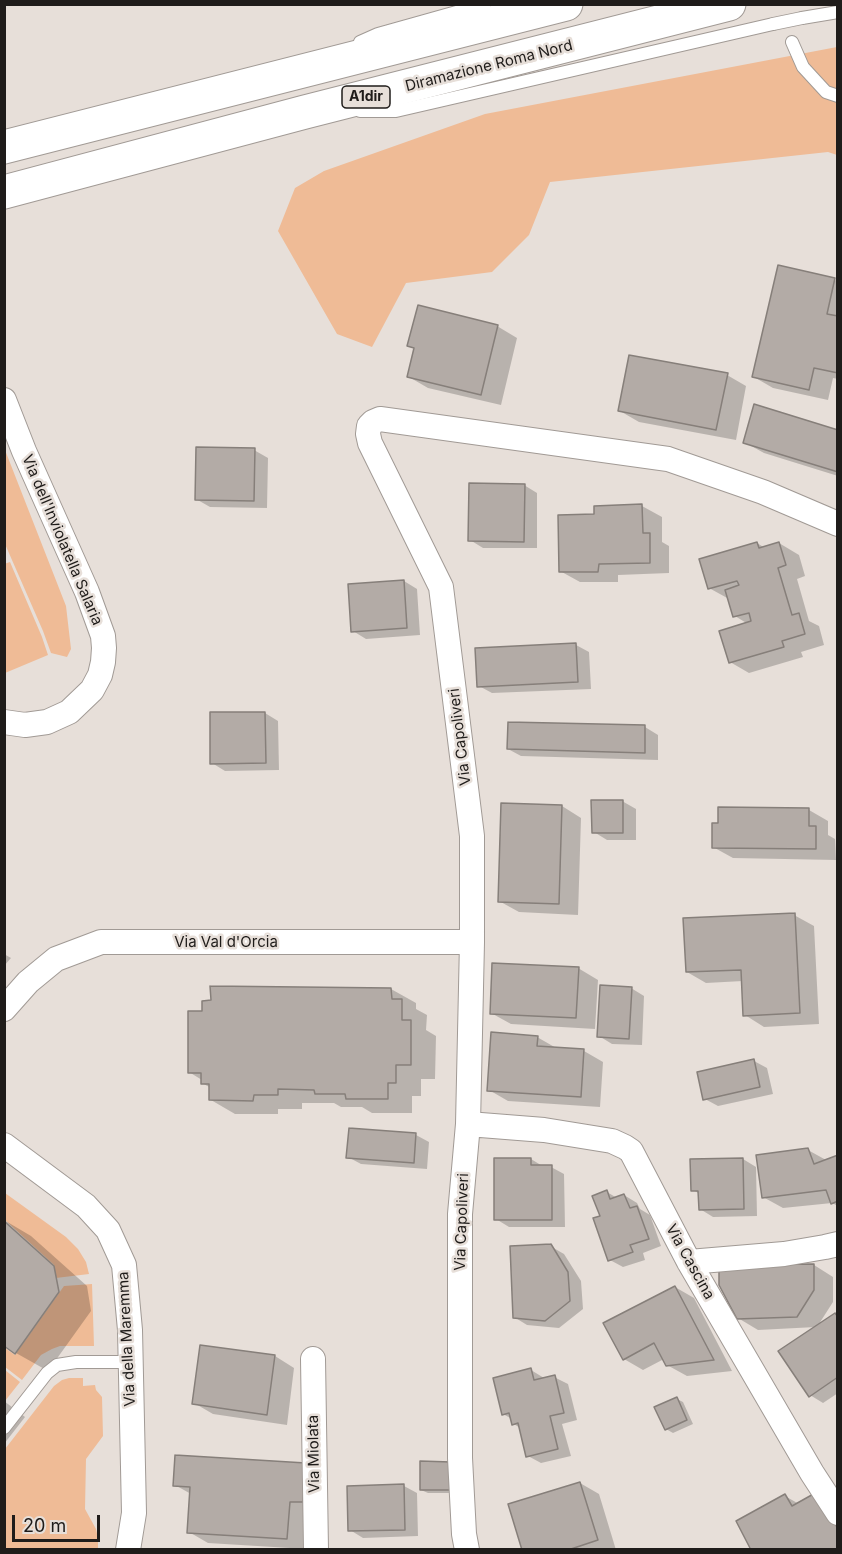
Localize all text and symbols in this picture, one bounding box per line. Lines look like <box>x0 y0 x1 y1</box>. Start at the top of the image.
street label: Diramazione Roma Nord <box>403 36 575 96</box>
road number: A1dir <box>342 86 390 108</box>
street label: Via dell'Inviolatella Salaria <box>18 452 106 628</box>
street label: Via Capoliveri <box>445 687 475 787</box>
street label: Via Val d'Orcia <box>174 933 278 951</box>
street label: Via Capoliveri <box>451 1173 473 1271</box>
street label: Via Cascina <box>662 1221 718 1303</box>
street label: Via della Maremma <box>114 1271 140 1407</box>
street label: Via Miolata <box>304 1415 324 1493</box>
scale bar <box>15 1503 104 1541</box>
text: 20 m <box>23 1515 66 1536</box>

